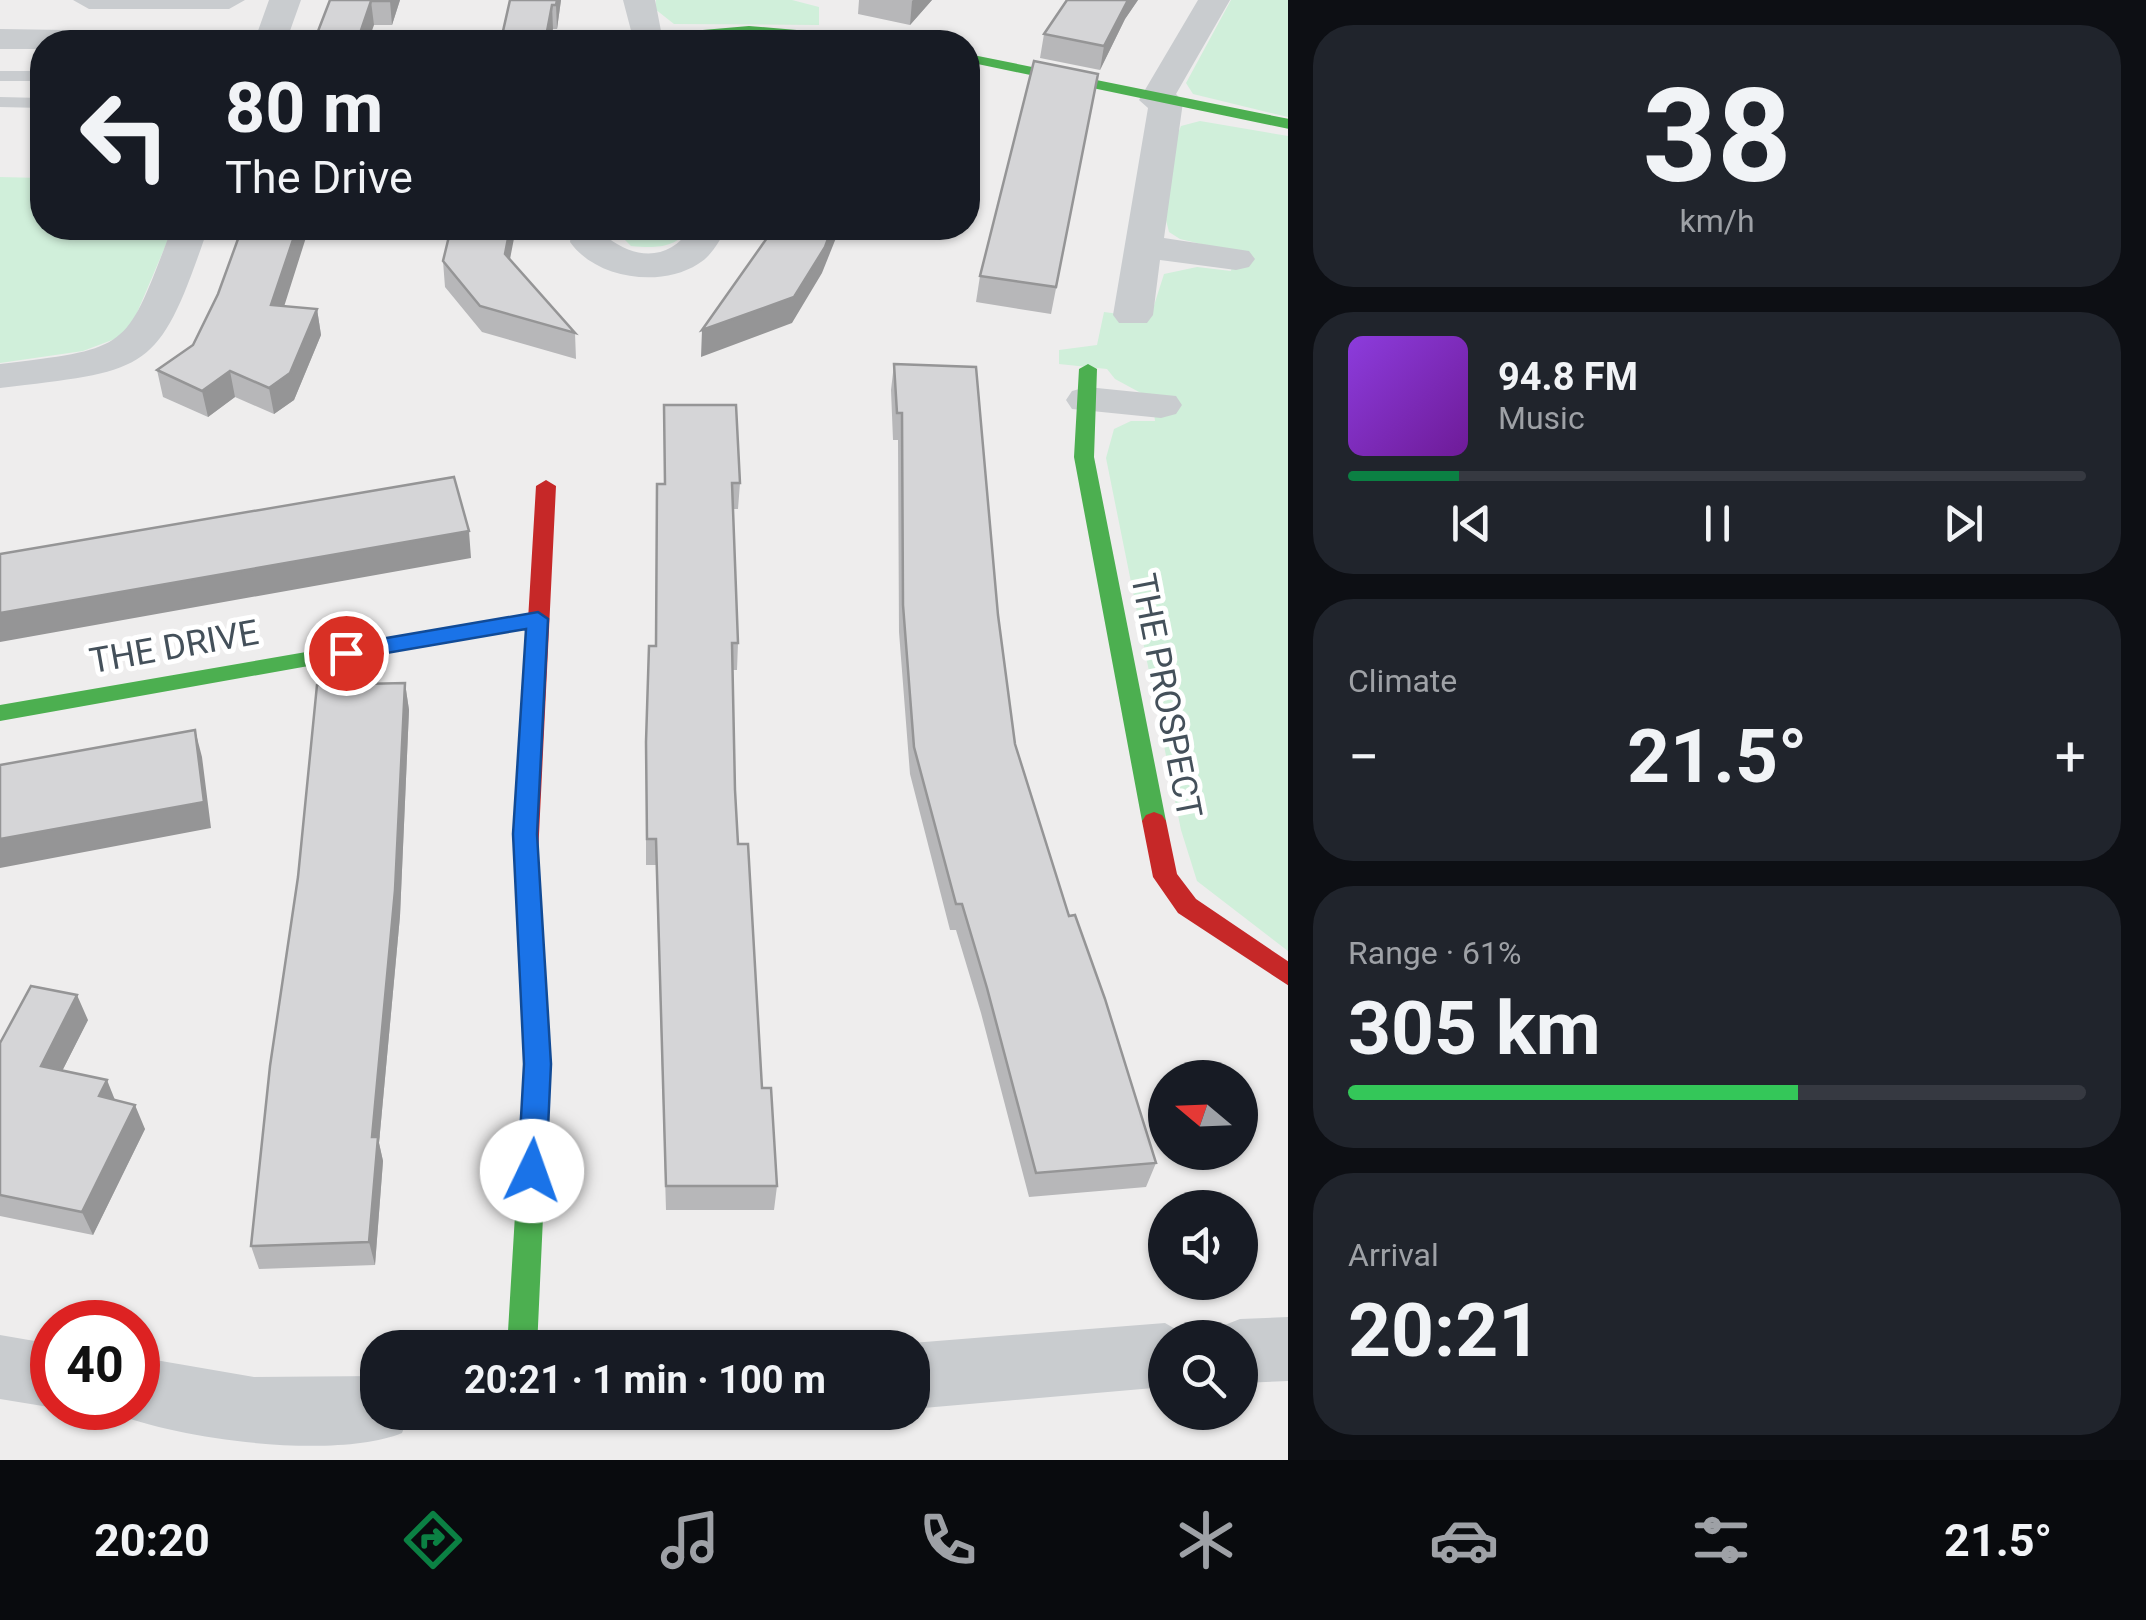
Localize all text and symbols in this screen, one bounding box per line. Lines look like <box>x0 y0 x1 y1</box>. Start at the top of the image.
text: 38 <box>1642 60 1792 213</box>
text: 80 m <box>225 67 383 149</box>
icon: left <box>60 70 190 200</box>
text: The Drive <box>225 151 413 204</box>
text: km/h <box>1679 202 1755 240</box>
text: 94.8 FM <box>1498 355 1638 399</box>
text: Music <box>1498 399 1585 437</box>
icon: previous <box>1444 496 1499 551</box>
icon: pause <box>1690 496 1745 551</box>
icon: next <box>1936 496 1991 551</box>
street label: THE PROSPECT <box>1122 570 1210 822</box>
pin <box>304 611 389 696</box>
street label: THE DRIVE <box>86 612 262 682</box>
icon: arrive <box>319 626 374 681</box>
text: Climate <box>1348 662 1457 700</box>
text: 21.5° <box>1627 712 1807 800</box>
text: − <box>1348 725 1379 789</box>
text: + <box>2055 725 2086 789</box>
text: Range · 61% <box>1348 934 1521 972</box>
text: 305 km <box>1348 984 1601 1072</box>
north arrow <box>1148 1060 1258 1170</box>
map controls <box>1148 1060 1258 1430</box>
position arrow <box>480 1119 584 1223</box>
button: sound <box>1148 1190 1258 1300</box>
text: Arrival <box>1348 1236 1439 1274</box>
text: 20:21 <box>1348 1286 1541 1374</box>
speed limit sign: 40 <box>30 1300 160 1430</box>
button: search <box>1148 1320 1258 1430</box>
text: 20:21 · 1 min · 100 m <box>464 1358 826 1402</box>
icon: directions <box>398 1505 468 1575</box>
icon: music <box>655 1505 725 1575</box>
icon: phone <box>913 1505 983 1575</box>
icon: climate <box>1171 1505 1241 1575</box>
icon: car <box>1429 1505 1499 1575</box>
icon: filters <box>1686 1505 1756 1575</box>
text: 20:20 <box>94 1514 210 1567</box>
text: 21.5° <box>1944 1514 2052 1567</box>

